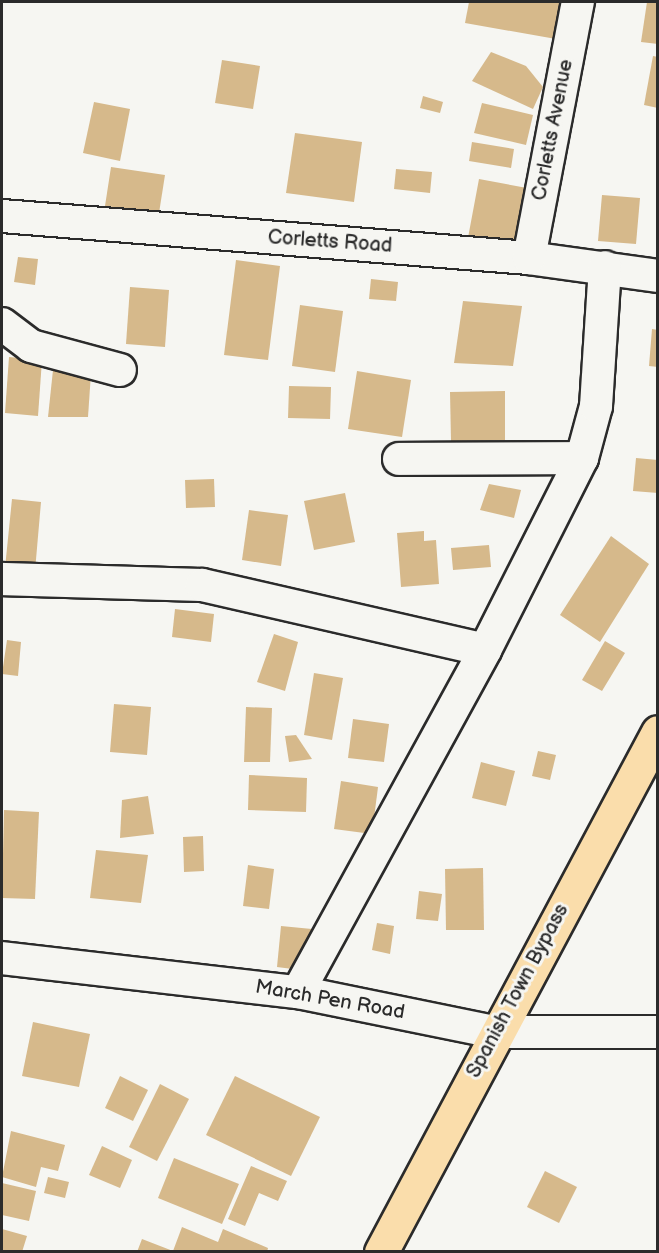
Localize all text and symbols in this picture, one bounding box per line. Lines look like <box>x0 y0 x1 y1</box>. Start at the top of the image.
street label: Corletts Avenue <box>528 57 578 203</box>
street label: Corletts Road <box>267 226 393 258</box>
street label: Spanish Town Bypass <box>462 900 574 1082</box>
street label: March Pen Road <box>253 975 407 1025</box>

